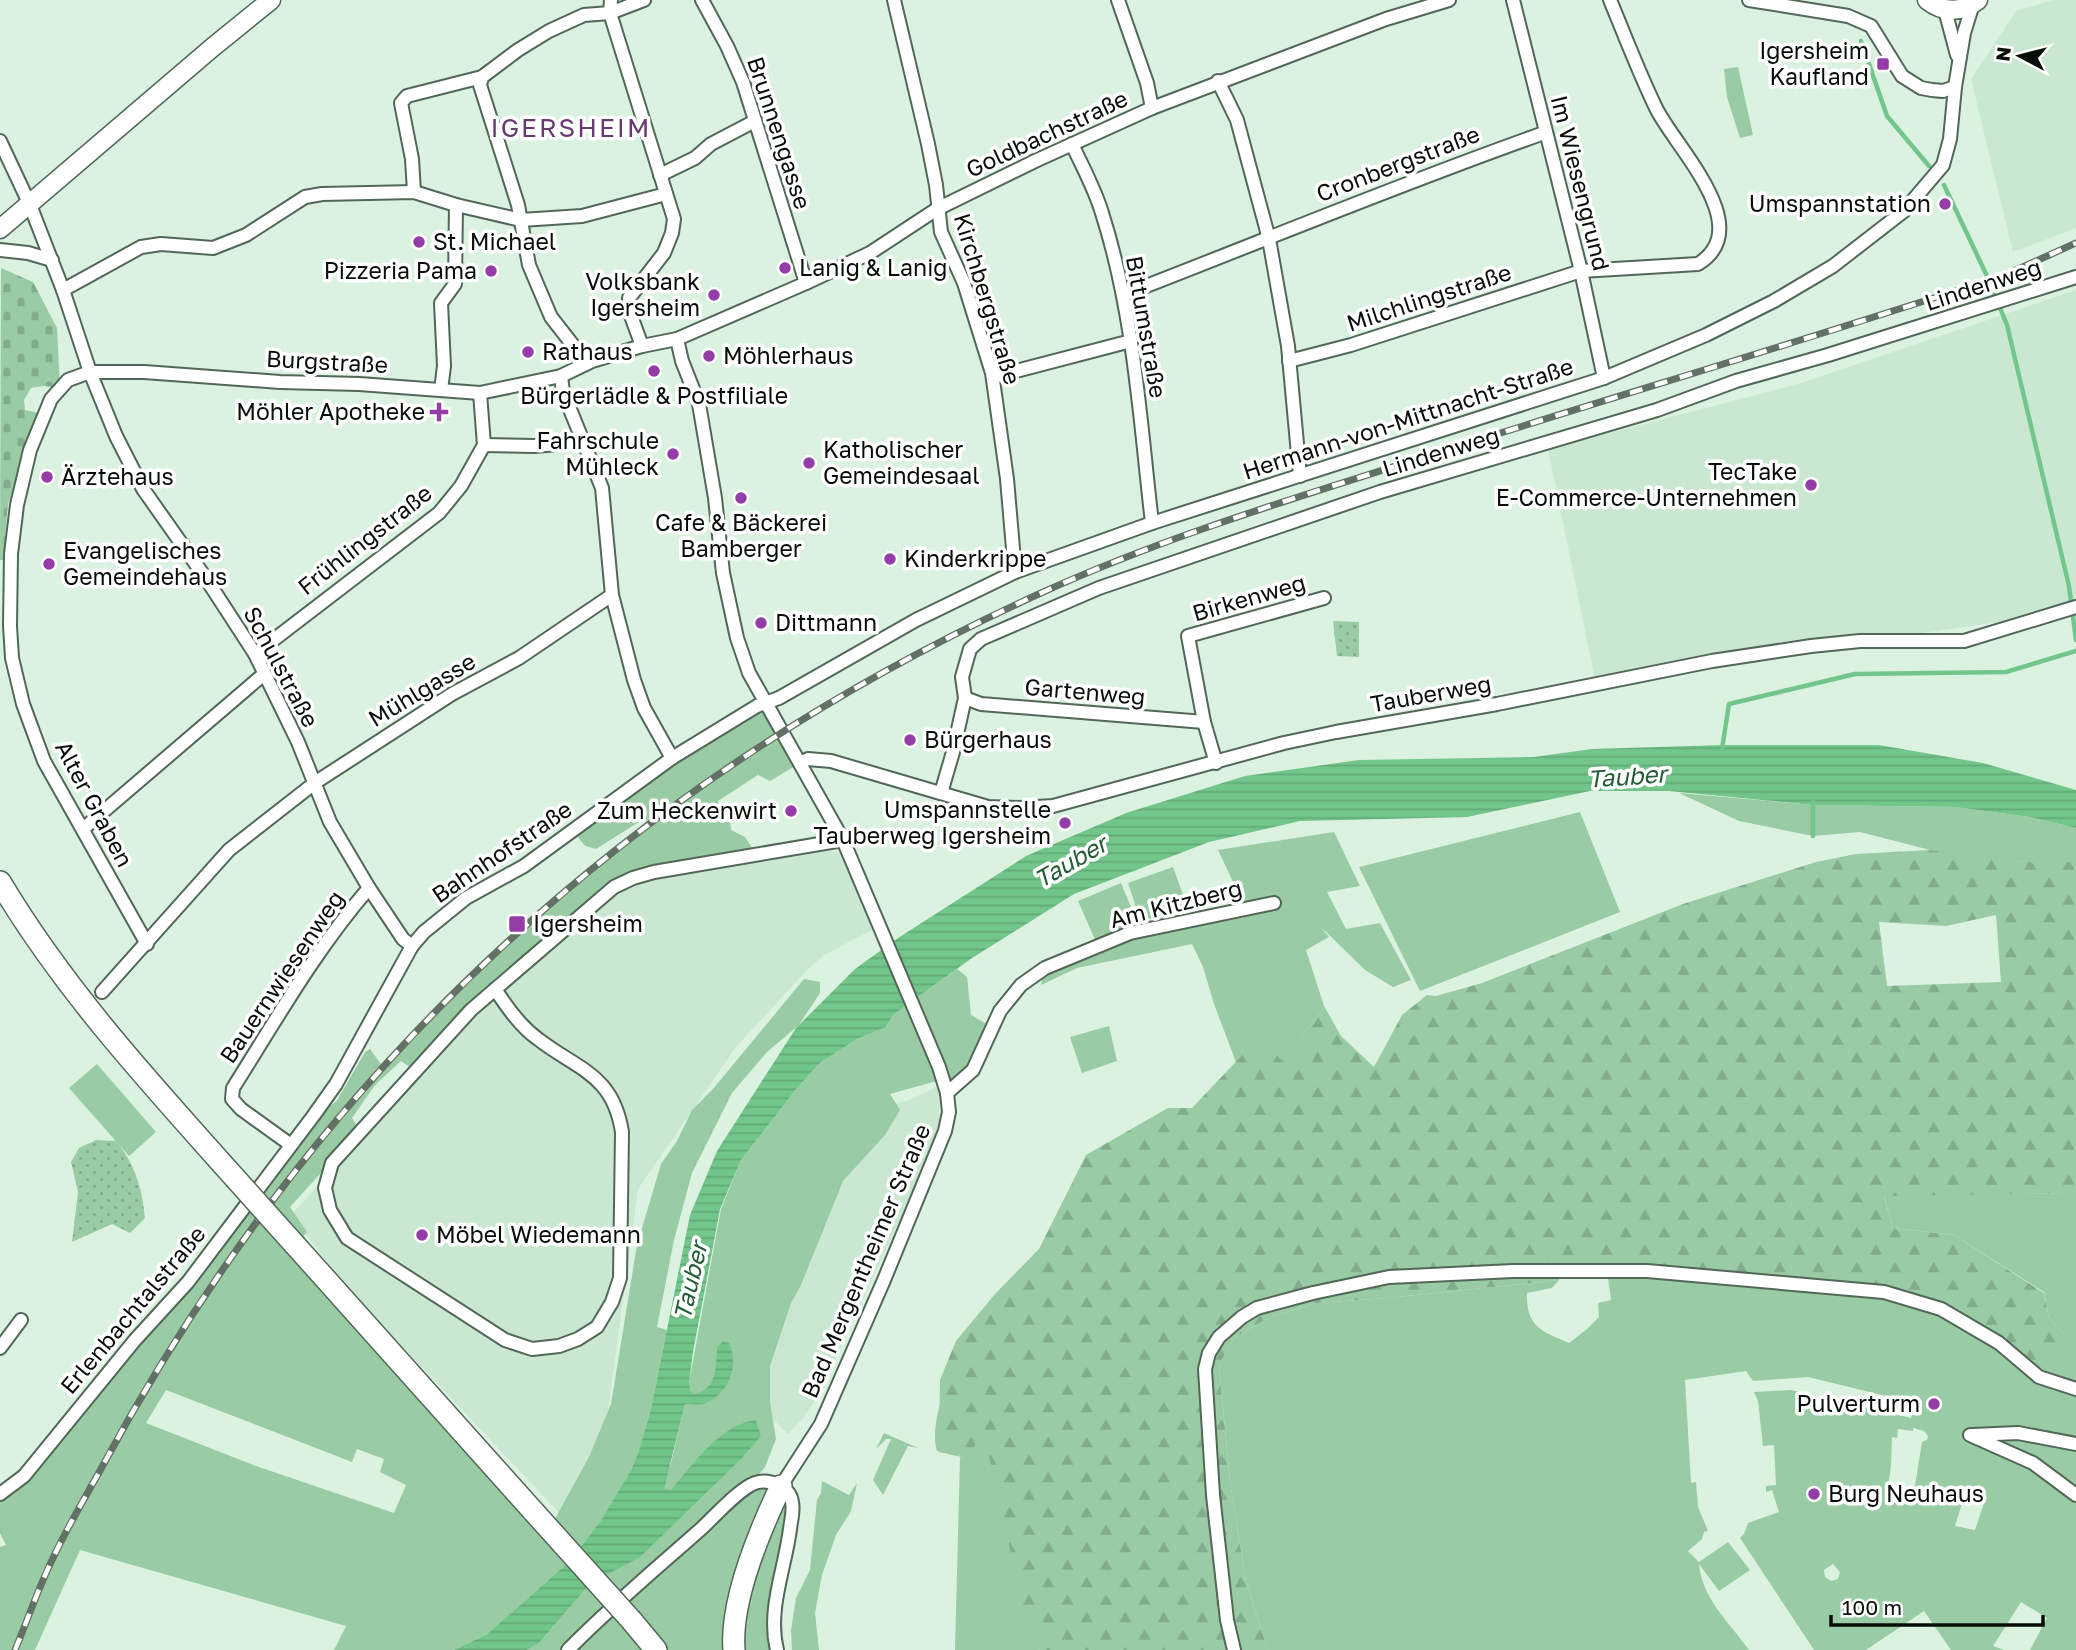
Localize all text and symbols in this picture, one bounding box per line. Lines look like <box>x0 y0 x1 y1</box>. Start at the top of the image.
north arrow <box>1985 21 2055 91</box>
place label: Igersheim Kaufland <box>1759 36 1869 90</box>
text: N <box>1990 45 2015 62</box>
street label: Brunnengasse <box>742 53 818 213</box>
marker: Igersheim Kaufland <box>1875 56 1891 72</box>
street label: Goldbachstraße <box>961 83 1132 183</box>
street label: Im Wiesengrund <box>1546 92 1616 273</box>
district label: IGERSHEIM <box>491 112 651 143</box>
street label: Cronbergstraße <box>1312 119 1483 207</box>
place label: Umspannstation <box>1749 189 1931 217</box>
marker: Umspannstation <box>1937 196 1953 212</box>
street label: Kirchbergstraße <box>949 210 1027 388</box>
place label: St. Michael <box>433 227 556 255</box>
marker: St. Michael <box>411 234 427 250</box>
street label: Lindenweg <box>1921 252 2044 316</box>
place label: Lanig & Lanig <box>799 253 948 281</box>
street label: Bittumstraße <box>1121 254 1173 400</box>
place label: Pizzeria Pama <box>324 256 477 284</box>
street label: Milchlingstraße <box>1343 257 1515 337</box>
marker: Lanig & Lanig <box>777 260 793 276</box>
marker: Pizzeria Pama <box>483 263 499 279</box>
place label: Volksbank Igersheim <box>585 267 700 321</box>
marker: Volksbank Igersheim <box>706 287 722 303</box>
place label: Rathaus <box>542 337 633 365</box>
place label: Möhlerhaus <box>723 341 853 369</box>
street label: Burgstraße <box>265 344 389 378</box>
marker: Rathaus <box>520 344 536 360</box>
marker: Möhlerhaus <box>701 348 717 364</box>
street label: Hermann-von-Mittnacht-Straße <box>1239 351 1576 485</box>
marker: Bürgerlädle & Postfiliale <box>646 363 662 379</box>
place label: Bürgerlädle & Postfiliale <box>520 381 788 409</box>
place label: Möhler Apotheke <box>236 397 425 425</box>
marker: Möhler Apotheke <box>431 404 447 420</box>
street label: Lindenweg <box>1379 420 1503 482</box>
place label: Fahrschule Mühleck <box>536 426 659 480</box>
place label: Katholischer Gemeindesaal <box>823 435 980 489</box>
marker: Fahrschule Mühleck <box>665 446 681 462</box>
marker: Katholischer Gemeindesaal <box>801 455 817 471</box>
place label: TecTake E-Commerce-Unternehmen <box>1496 457 1797 511</box>
place label: Ärztehaus <box>61 462 174 490</box>
marker: Ärztehaus <box>39 469 55 485</box>
marker: TecTake E-Commerce-Unternehmen <box>1803 477 1819 493</box>
street label: Frühlingstraße <box>292 478 437 600</box>
marker: Cafe & Bäckerei Bamberger <box>733 490 749 506</box>
place label: Cafe & Bäckerei Bamberger <box>655 508 827 562</box>
place label: Evangelisches Gemeindehaus <box>63 536 227 590</box>
place label: Kinderkrippe <box>904 544 1046 572</box>
marker: Kinderkrippe <box>882 551 898 567</box>
marker: Evangelisches Gemeindehaus <box>41 556 57 572</box>
street label: Birkenweg <box>1189 568 1308 627</box>
street label: Schulstraße <box>238 601 325 732</box>
place label: Dittmann <box>775 608 877 636</box>
marker: Dittmann <box>753 615 769 631</box>
street label: Mühlgasse <box>363 646 480 732</box>
street label: Tauberweg <box>1368 669 1493 717</box>
street label: Gartenweg <box>1024 672 1147 710</box>
place label: Bürgerhaus <box>924 725 1052 753</box>
marker: Bürgerhaus <box>902 732 918 748</box>
street label: Alter Graben <box>50 736 140 871</box>
water label: Tauber <box>1587 758 1671 793</box>
street label: Bahnhofstraße <box>426 794 577 908</box>
place label: Umspannstelle Tauberweg Igersheim <box>813 795 1051 849</box>
place label: Zum Heckenwirt <box>597 796 777 824</box>
marker: Zum Heckenwirt <box>783 803 799 819</box>
marker: Umspannstelle Tauberweg Igersheim <box>1057 815 1073 831</box>
water label: Tauber <box>1029 827 1115 893</box>
street label: Am Kitzberg <box>1107 873 1245 933</box>
street label: Bauernwiesenweg <box>213 885 349 1068</box>
place label: Igersheim <box>533 909 643 937</box>
marker: Igersheim <box>507 914 527 934</box>
street label: Bad Mergentheimer Straße <box>795 1120 936 1402</box>
street label: Erlenbachtalstraße <box>54 1220 211 1399</box>
place label: Möbel Wiedemann <box>436 1220 641 1248</box>
marker: Möbel Wiedemann <box>414 1227 430 1243</box>
water label: Tauber <box>667 1235 713 1322</box>
place label: Pulverturm <box>1796 1389 1920 1417</box>
marker: Pulverturm <box>1926 1396 1942 1412</box>
place label: Burg Neuhaus <box>1828 1479 1984 1507</box>
marker: Burg Neuhaus <box>1806 1486 1822 1502</box>
scale bar <box>1831 1584 2043 1628</box>
text: 100 m <box>1842 1594 1902 1620</box>

